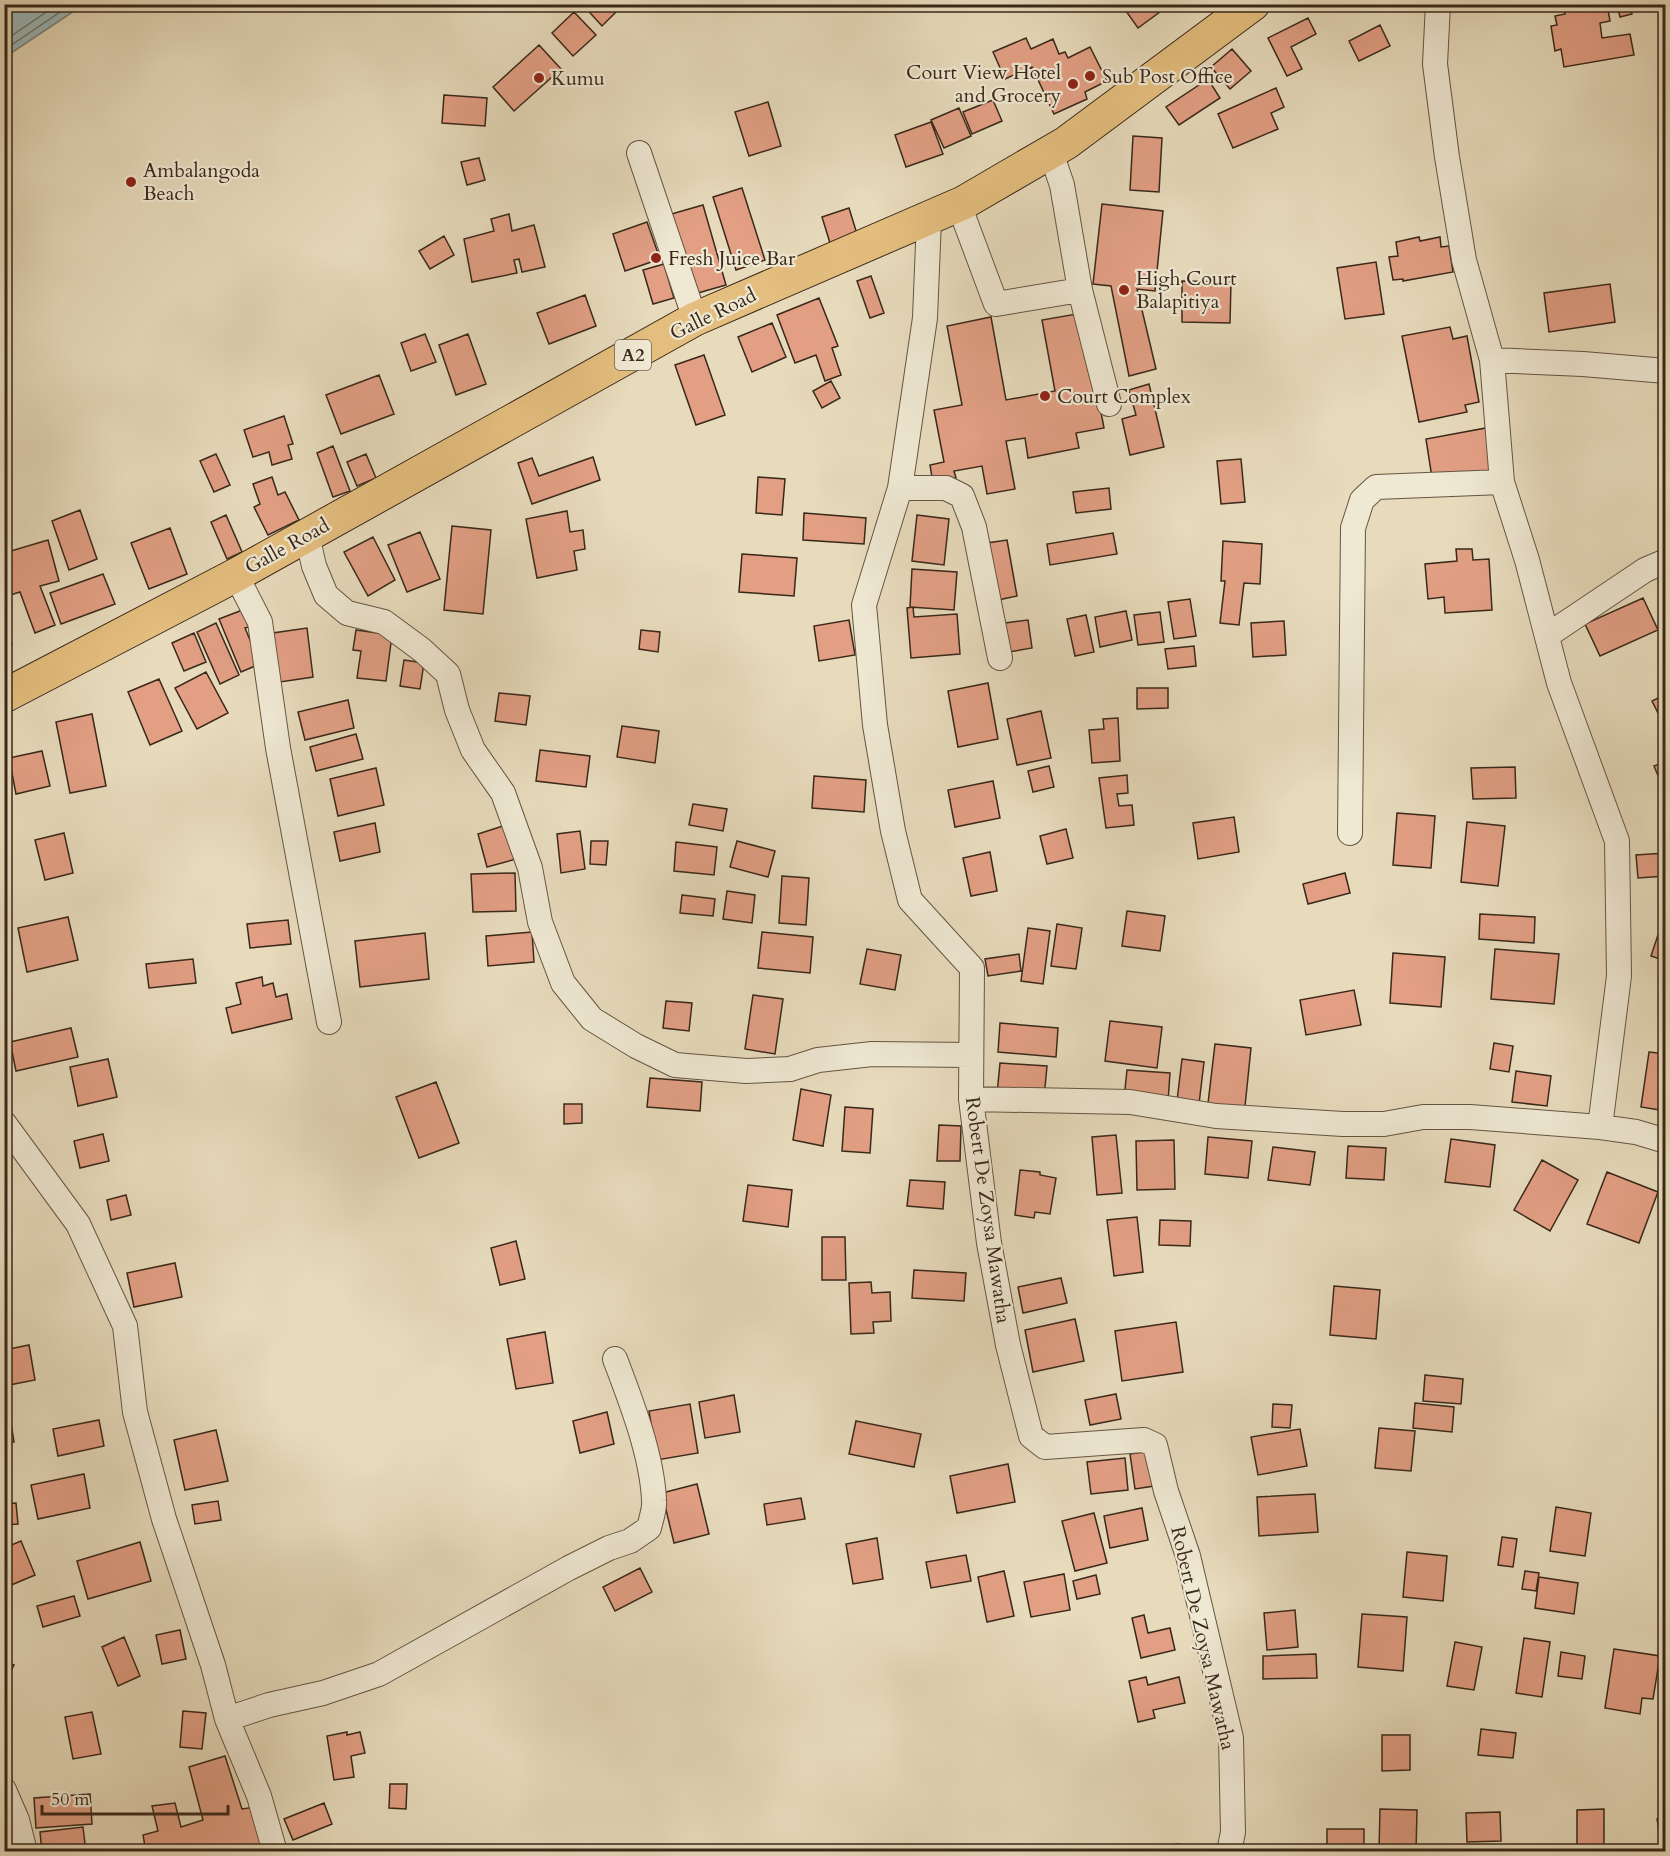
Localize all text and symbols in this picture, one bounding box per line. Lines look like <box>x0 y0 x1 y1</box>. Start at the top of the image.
place label: Court View Hotel and Grocery <box>906 59 1061 109</box>
place label: Sub Post Office <box>1102 63 1233 90</box>
place label: Kumu <box>551 65 605 92</box>
marker: Sub Post Office <box>1083 69 1097 83</box>
marker: Kumu <box>532 71 546 85</box>
marker: Court View Hotel and Grocery <box>1066 77 1080 91</box>
place label: Ambalangoda Beach <box>143 157 260 207</box>
marker: Ambalangoda Beach <box>124 175 138 189</box>
place label: Fresh Juice Bar <box>668 245 796 272</box>
marker: Fresh Juice Bar <box>649 251 663 265</box>
place label: High Court Balapitiya <box>1136 265 1237 315</box>
street label: Galle Road <box>665 281 761 347</box>
marker: High Court Balapitiya <box>1117 283 1131 297</box>
road number: A2 <box>615 340 651 370</box>
place label: Court Complex <box>1057 383 1191 410</box>
marker: Court Complex <box>1038 389 1052 403</box>
street label: Galle Road <box>240 511 335 580</box>
street label: Robert De Zoysa Mawatha <box>959 1095 1017 1325</box>
street label: Robert De Zoysa Mawatha <box>1164 1524 1242 1753</box>
scale bar <box>42 1778 228 1816</box>
text: 50 m <box>51 1787 90 1812</box>

